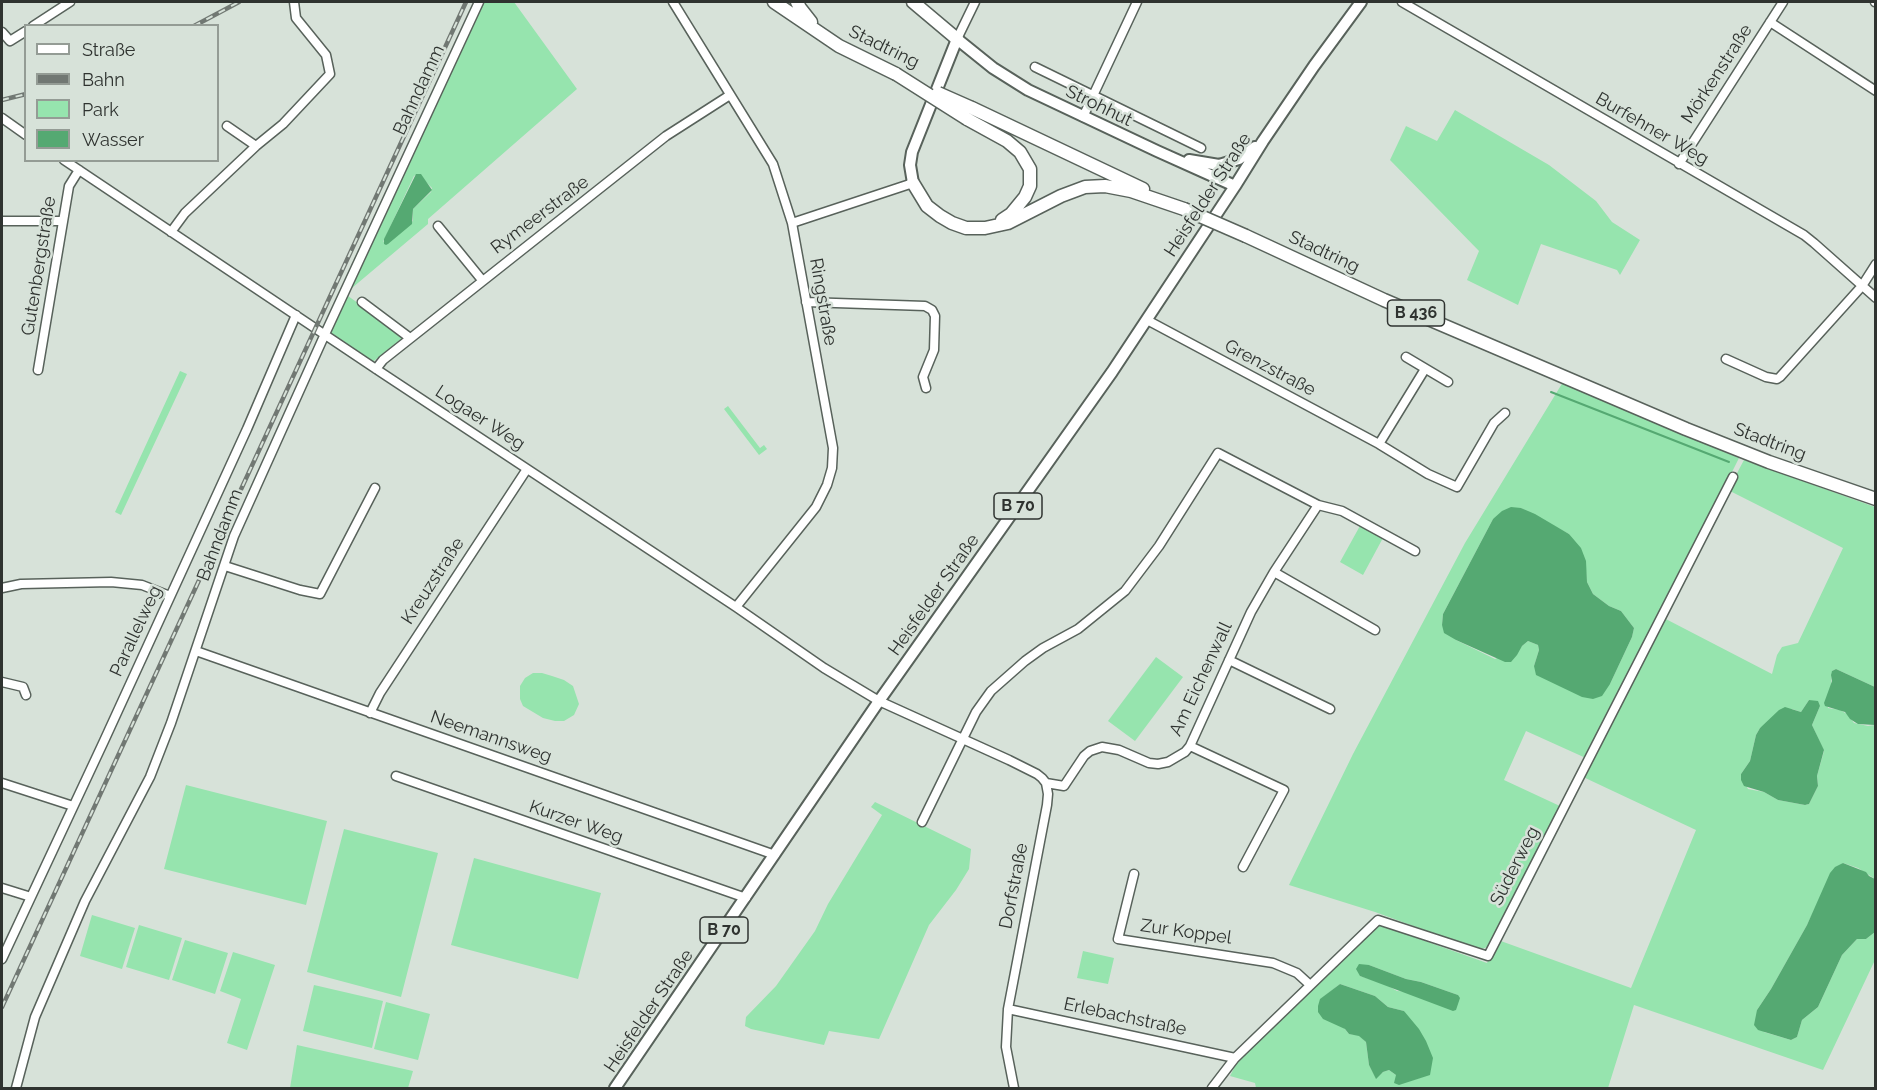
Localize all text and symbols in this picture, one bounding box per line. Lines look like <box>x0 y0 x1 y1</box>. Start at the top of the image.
street label: Mörkenstraße <box>1677 20 1757 128</box>
street label: Stadtring <box>845 21 923 73</box>
legend <box>24 24 219 162</box>
text: Straße <box>82 39 135 60</box>
street label: Bahndamm <box>389 42 449 138</box>
text: Bahn <box>82 69 125 90</box>
street label: Strohhut <box>1062 81 1136 131</box>
street label: Burfehner Weg <box>1592 88 1712 170</box>
text: Park <box>82 99 119 120</box>
text: Wasser <box>82 129 144 150</box>
street label: Heisfelder Straße <box>1160 129 1256 261</box>
street label: Rymeerstraße <box>487 171 593 259</box>
street label: Gutenbergstraße <box>17 195 61 337</box>
street label: Stadtring <box>1285 226 1363 278</box>
street label: Ringstraße <box>805 257 841 347</box>
road number: B 436 <box>1388 300 1444 326</box>
street label: Grenzstraße <box>1221 335 1319 401</box>
street label: Logaer Weg <box>431 381 529 455</box>
street label: Stadtring <box>1731 418 1809 466</box>
street label: Bahndamm <box>193 486 247 584</box>
road number: B 70 <box>994 493 1042 519</box>
street label: Heisfelder Straße <box>884 530 984 660</box>
street label: Kreuzstraße <box>397 534 469 628</box>
street label: Parallelweg <box>106 582 166 680</box>
street label: Am Eichenwall <box>1165 619 1237 739</box>
street label: Neemannsweg <box>428 706 554 768</box>
street label: Kurzer Weg <box>526 796 626 848</box>
street label: Süderweg <box>1486 823 1544 909</box>
street label: Dorfstraße <box>995 841 1033 931</box>
street label: Zur Koppel <box>1139 915 1233 949</box>
road number: B 70 <box>700 917 748 943</box>
street label: Heisfelder Straße <box>600 945 698 1077</box>
street label: Erlebachstraße <box>1062 993 1188 1041</box>

